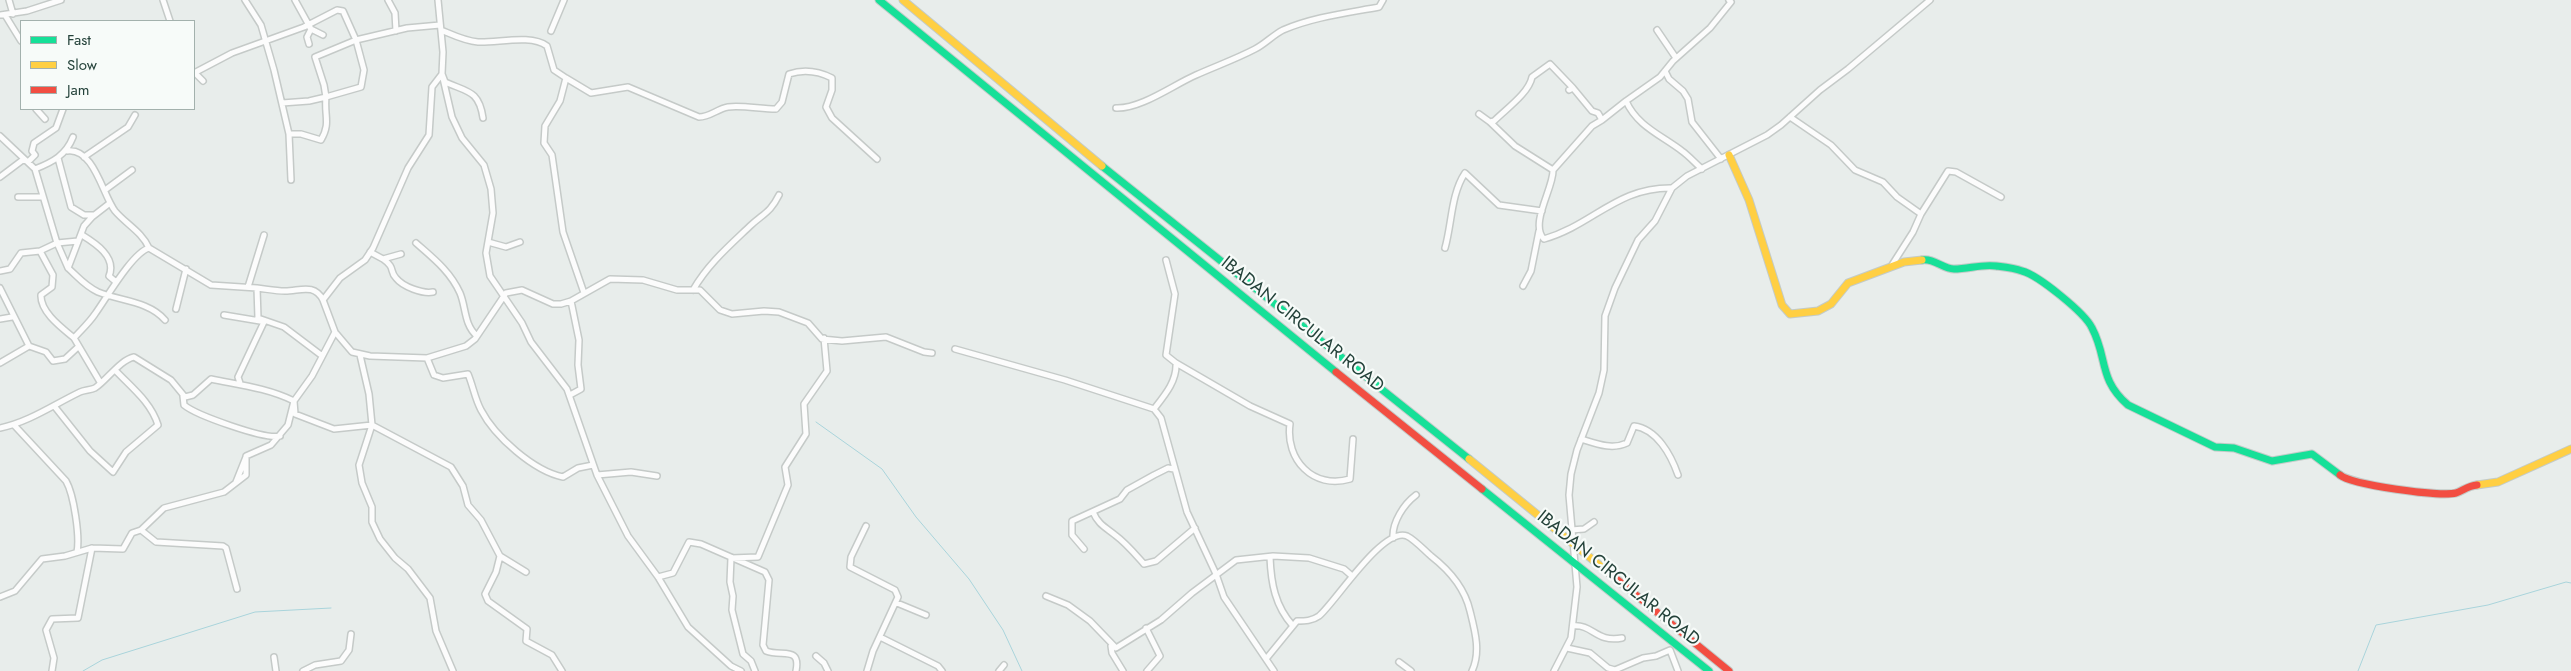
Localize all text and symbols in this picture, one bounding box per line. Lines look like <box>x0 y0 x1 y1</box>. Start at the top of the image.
legend <box>20 20 195 110</box>
text: Fast <box>67 29 91 51</box>
text: Slow <box>67 54 97 76</box>
text: Jam <box>67 79 90 101</box>
street label: IBADAN CIRCULAR ROAD <box>1216 253 1388 397</box>
street label: IBADAN CIRCULAR ROAD <box>1532 507 1704 651</box>

